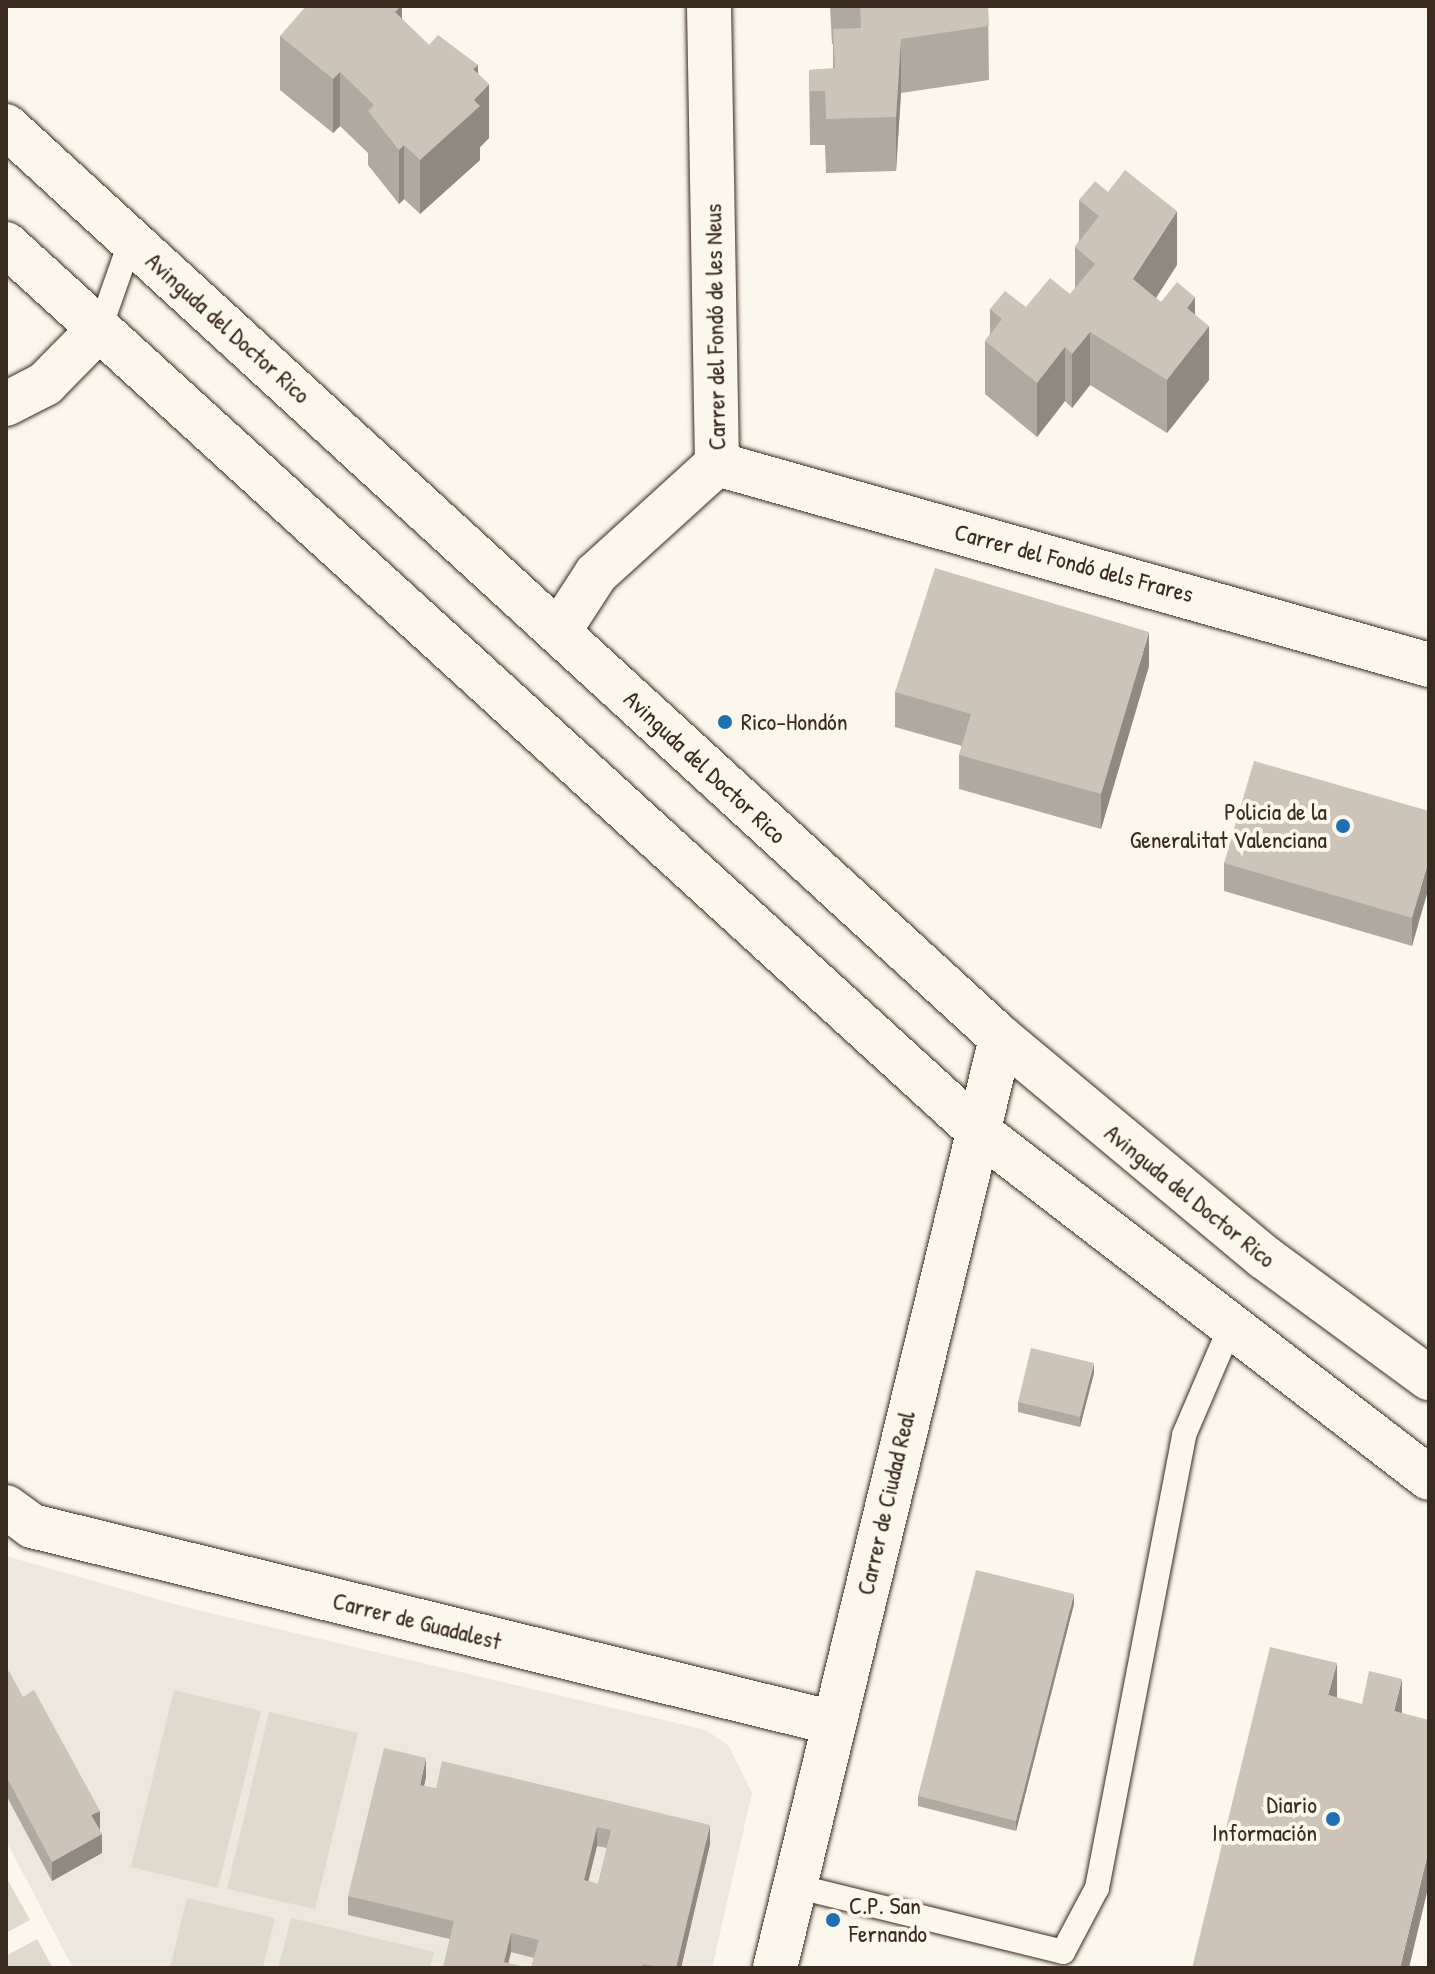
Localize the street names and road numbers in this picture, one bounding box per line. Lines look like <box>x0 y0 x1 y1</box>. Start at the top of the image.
street label: Carrer del Fondó de les Neus <box>698 204 732 450</box>
street label: Avinguda del Doctor Rico <box>140 247 316 409</box>
street label: Carrer del Fondó dels Frares <box>951 517 1197 609</box>
street label: Avinguda del Doctor Rico <box>618 684 792 850</box>
street label: Avinguda del Doctor Rico <box>1099 1118 1281 1274</box>
street label: Carrer de Ciudad Real <box>851 1408 921 1598</box>
street label: Carrer de Guadalest <box>330 1586 504 1656</box>

